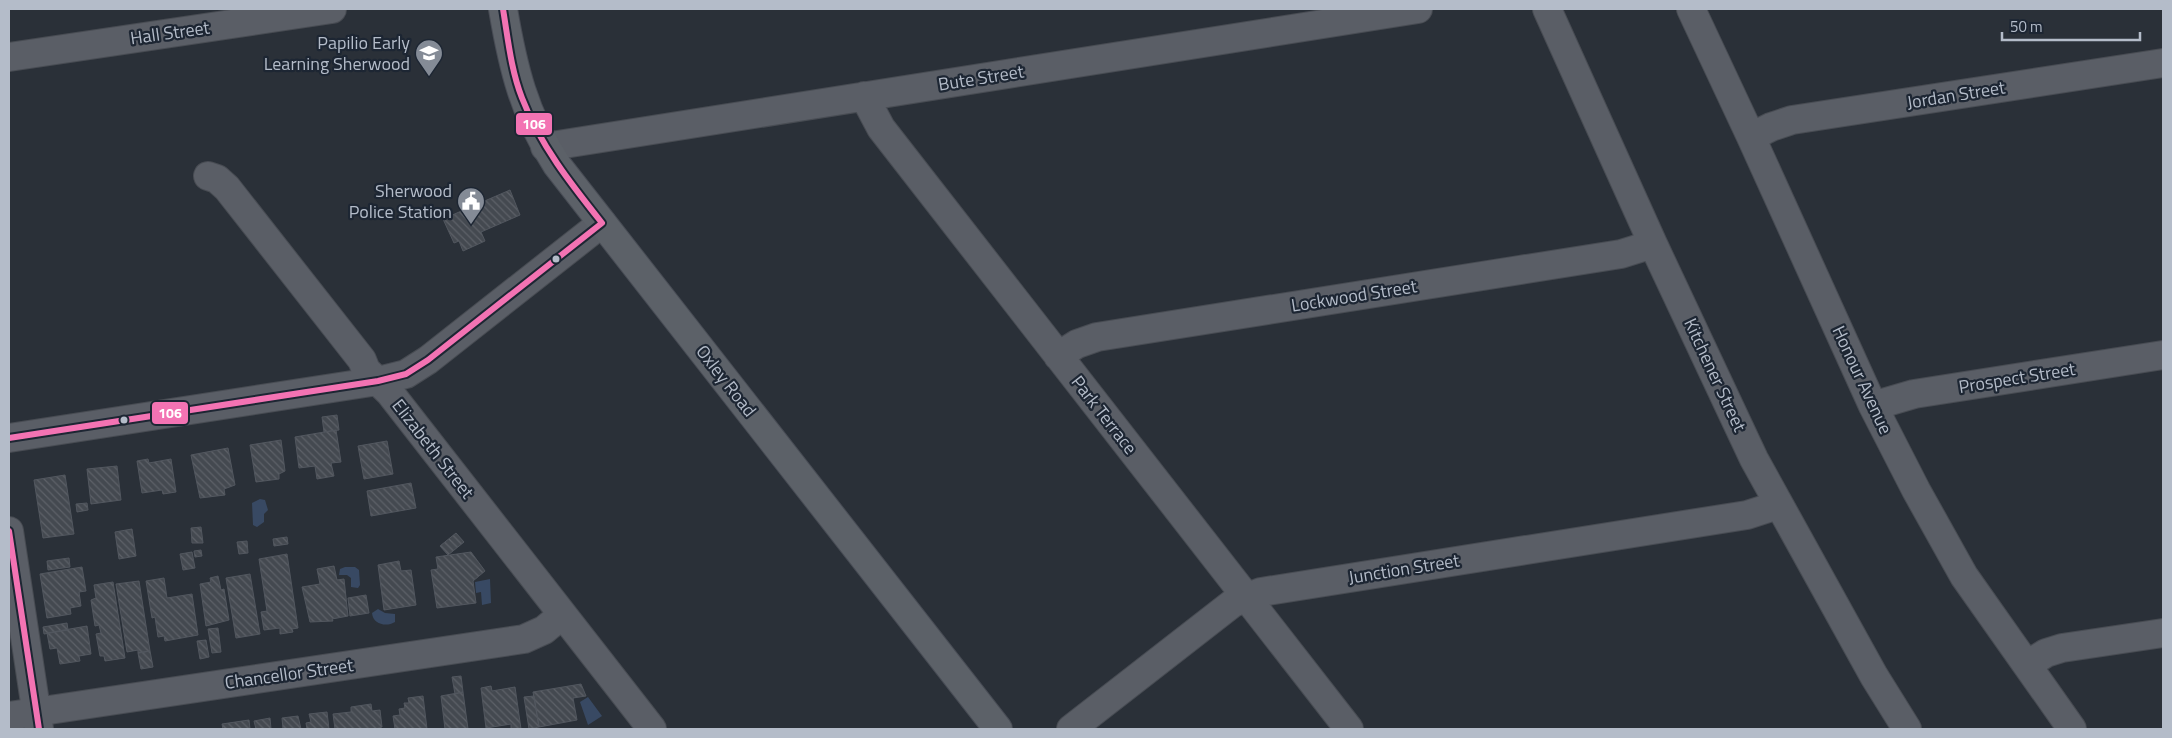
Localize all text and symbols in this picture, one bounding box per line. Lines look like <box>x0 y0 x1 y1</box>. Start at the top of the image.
scale bar <box>2002 10 2140 42</box>
street label: Hall Street <box>129 13 212 51</box>
text: 50 m <box>2010 15 2043 38</box>
place label: Papilio Early Learning Sherwood <box>264 29 410 77</box>
school or university icon: Papilio Early Learning Sherwood <box>414 38 444 77</box>
street label: Bute Street <box>936 57 1026 98</box>
street label: Jordan Street <box>1905 73 2008 116</box>
line badge: 106 <box>515 112 553 136</box>
text: 106 <box>522 113 546 134</box>
place label: Sherwood Police Station <box>349 177 452 225</box>
public building icon: Sherwood Police Station <box>456 186 486 225</box>
unlabelled marker <box>551 254 561 264</box>
street label: Lockwood Street <box>1289 272 1419 319</box>
street label: Kitchener Street <box>1677 314 1754 437</box>
street label: Honour Avenue <box>1826 321 1899 438</box>
street label: Oxley Road <box>690 339 763 422</box>
street label: Prospect Street <box>1957 355 2078 400</box>
street label: Park Terrace <box>1065 369 1144 460</box>
street label: Elizabeth Street <box>386 393 481 505</box>
line badge: 106 <box>151 401 189 425</box>
text: 106 <box>158 402 182 423</box>
unlabelled marker <box>119 415 129 425</box>
street label: Junction Street <box>1346 546 1462 591</box>
street label: Chancellor Street <box>223 651 356 696</box>

